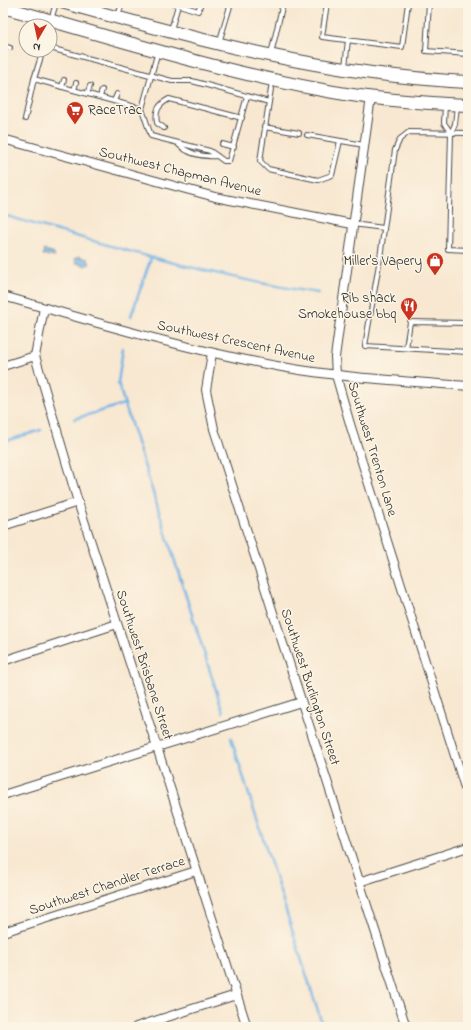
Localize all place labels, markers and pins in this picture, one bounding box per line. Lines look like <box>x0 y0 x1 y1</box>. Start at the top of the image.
supermarket icon: RaceTrac <box>65 100 85 125</box>
place label: RaceTrac <box>88 100 143 121</box>
place label: Miller's Vapery <box>343 251 422 273</box>
shop icon: Miller's Vapery <box>425 251 445 276</box>
place label: Rib shack Smokehouse bbq <box>298 288 397 325</box>
restaurant icon: Rib shack Smokehouse bbq <box>399 296 419 321</box>

